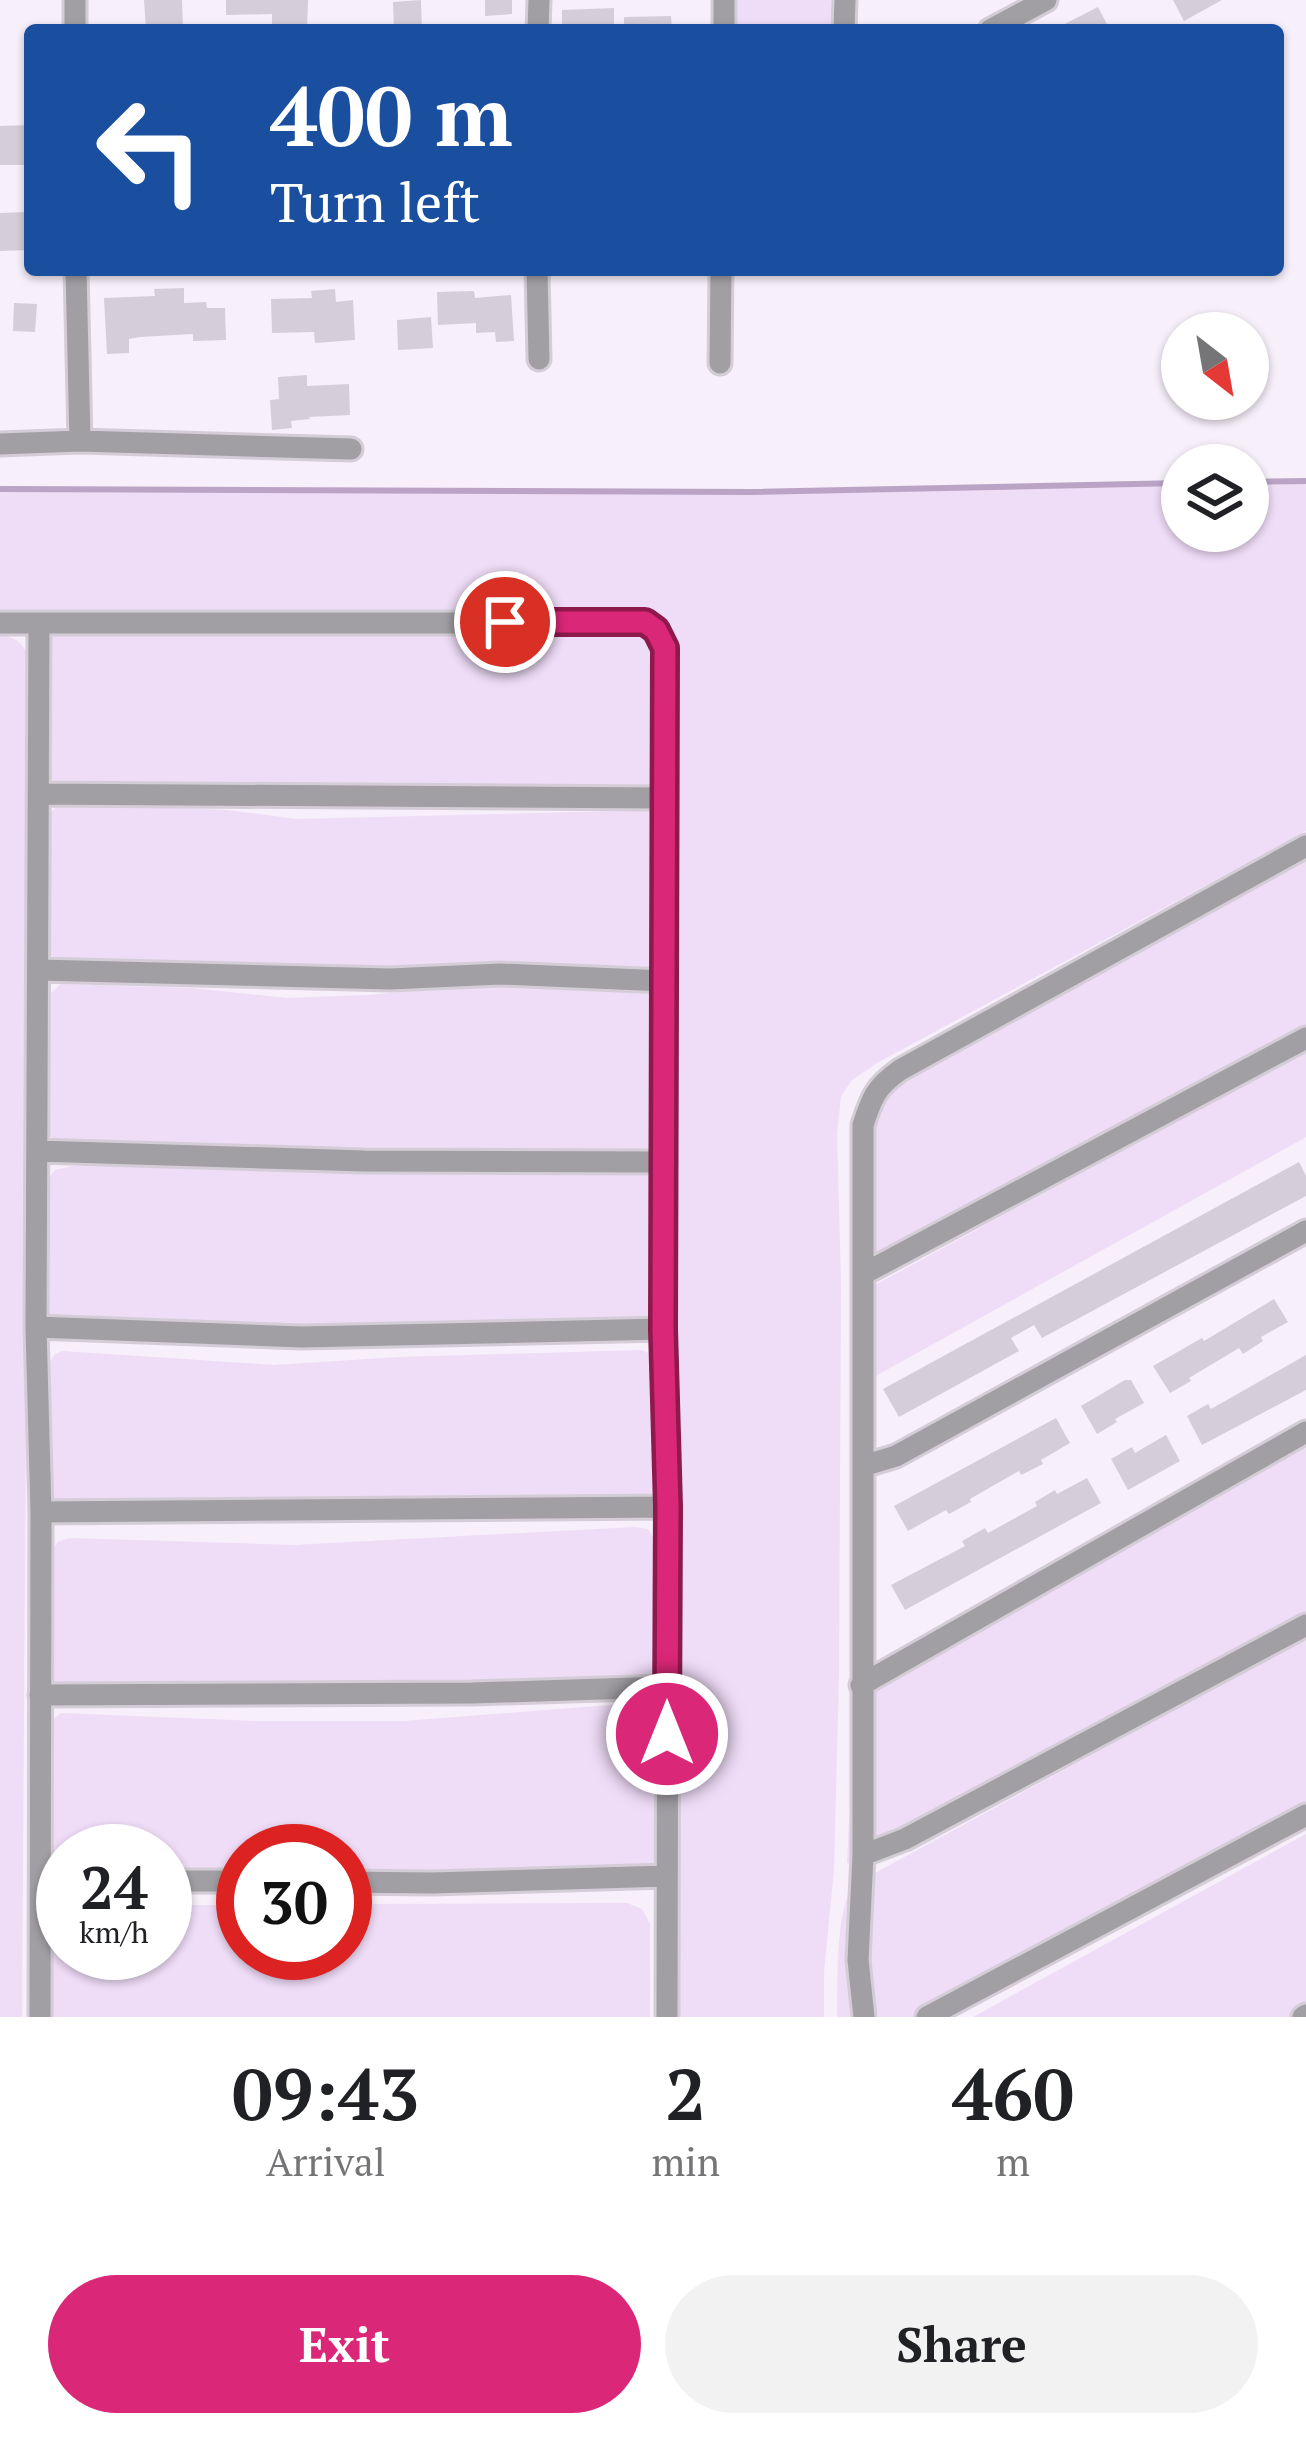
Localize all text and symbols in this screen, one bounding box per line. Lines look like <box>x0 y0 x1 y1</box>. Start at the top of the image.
text: 400 m <box>270 59 513 170</box>
icon: left <box>72 72 228 228</box>
text: Turn left <box>270 166 480 237</box>
north arrow <box>1161 312 1269 420</box>
map controls <box>1161 312 1269 552</box>
button: layers <box>1161 444 1269 552</box>
pin <box>454 571 556 673</box>
icon: arrive <box>472 589 538 655</box>
position arrow <box>604 1671 730 1797</box>
speed limit sign: 30 <box>216 1824 372 1980</box>
text: 24 <box>80 1847 148 1926</box>
text: km/h <box>79 1912 149 1952</box>
text: 09:43 <box>232 2045 419 2141</box>
text: 2 <box>665 2045 706 2141</box>
text: 460 <box>952 2045 1074 2141</box>
text: Arrival <box>266 2135 385 2187</box>
text: min <box>651 2135 720 2187</box>
text: m <box>996 2135 1030 2187</box>
button: Exit <box>48 2275 641 2413</box>
button: Share <box>665 2275 1258 2413</box>

